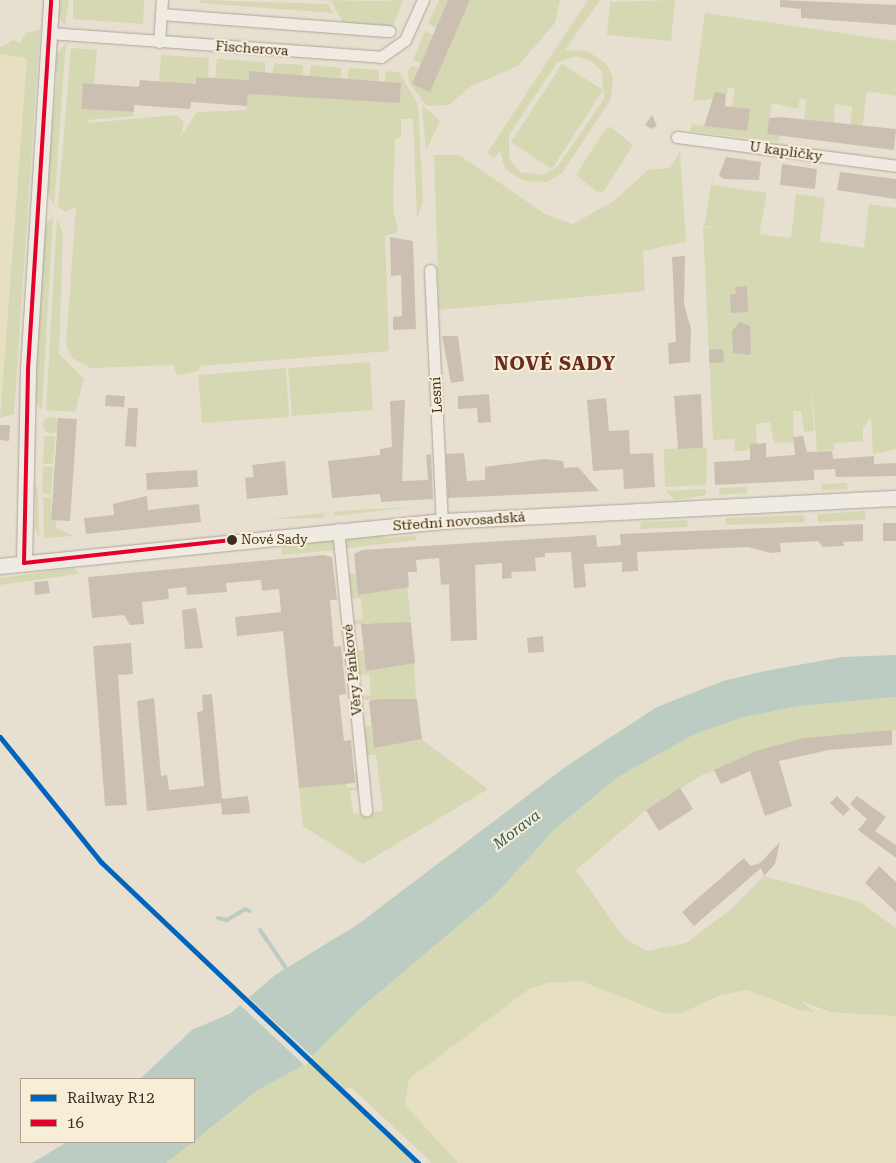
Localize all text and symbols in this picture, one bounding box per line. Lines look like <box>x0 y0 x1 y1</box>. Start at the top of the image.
street label: Fischerova <box>215 37 289 59</box>
street label: U kapličky <box>748 138 824 164</box>
district label: NOVÉ SADY <box>493 353 617 375</box>
street label: Lesní <box>427 376 445 414</box>
street label: Střední novosadská <box>392 508 526 534</box>
place label: Nové Sady <box>241 532 308 548</box>
marker: Nové Sady <box>227 535 237 545</box>
street label: Věry Pánkové <box>339 623 365 717</box>
water label: Morava <box>490 807 544 853</box>
legend <box>20 1078 195 1143</box>
text: Railway R12 <box>67 1089 155 1107</box>
text: 16 <box>67 1114 84 1132</box>

